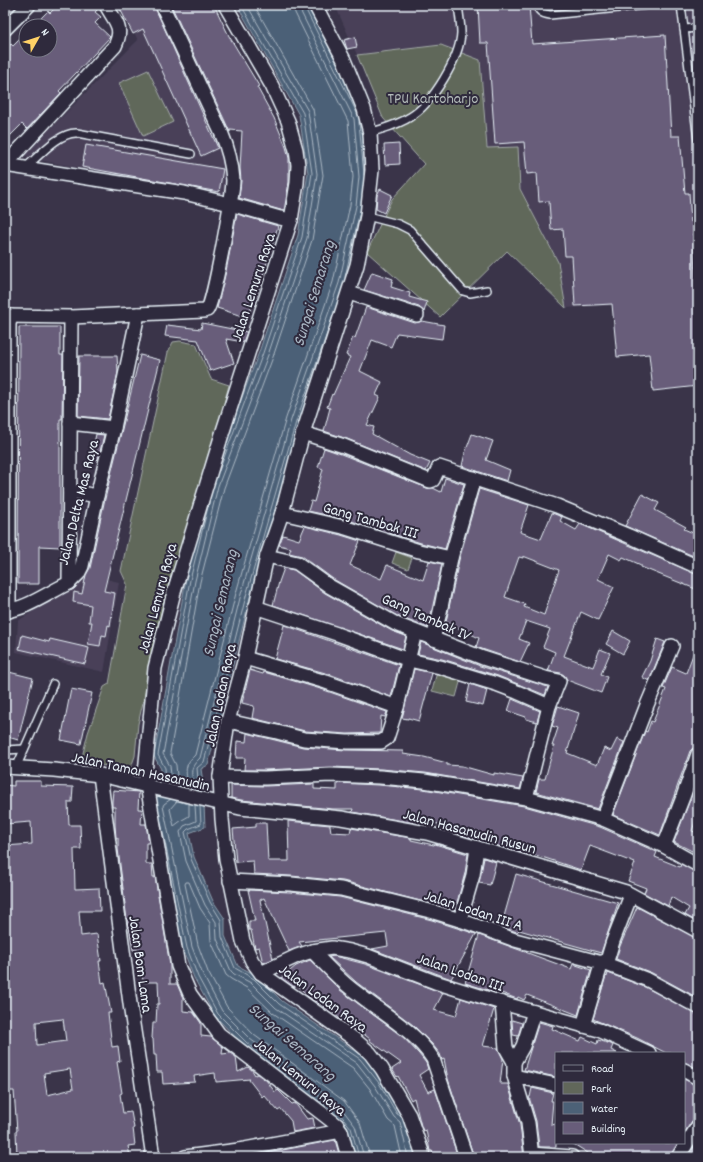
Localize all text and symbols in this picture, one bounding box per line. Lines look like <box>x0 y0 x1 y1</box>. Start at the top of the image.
north arrow <box>18 18 58 58</box>
text: N <box>36 26 52 41</box>
park label: TPU Kartoharjo <box>388 88 478 111</box>
street label: Jalan Lemuru Raya <box>226 230 283 345</box>
water label: Sungai Semarang <box>288 238 343 350</box>
street label: Jalan Delta Mas Raya <box>53 437 106 568</box>
street label: Gang Tambak III <box>320 497 421 546</box>
street label: Jalan Lemuru Raya <box>133 541 184 656</box>
water label: Sungai Semarang <box>198 547 246 660</box>
street label: Gang Tambak IV <box>378 588 475 648</box>
street label: Jalan Lodan Raya <box>199 641 244 749</box>
street label: Jalan Taman Hasanudin <box>69 747 212 798</box>
street label: Jalan Hasanudin Rusun <box>400 804 539 861</box>
street label: Jalan Lodan III A <box>421 885 526 938</box>
street label: Jalan Bom Lama <box>121 914 158 1015</box>
street label: Jalan Lodan III <box>414 948 507 999</box>
street label: Jalan Lodan Raya <box>273 959 372 1039</box>
water label: Sungai Semarang <box>242 998 341 1089</box>
street label: Jalan Lemuru Raya <box>248 1033 351 1123</box>
legend <box>555 1052 685 1144</box>
text: Road <box>591 1061 613 1078</box>
text: Park <box>591 1081 612 1098</box>
text: Water <box>591 1101 618 1118</box>
text: Building <box>591 1121 626 1138</box>

